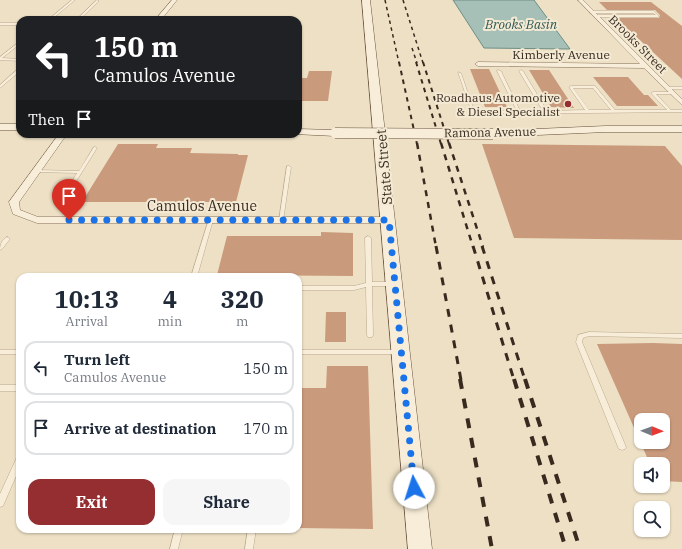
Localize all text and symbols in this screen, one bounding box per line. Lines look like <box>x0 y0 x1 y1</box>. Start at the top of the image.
street label: Brooks Street <box>606 12 670 76</box>
water label: Brooks Basin <box>484 16 558 33</box>
text: 150 m <box>94 28 178 65</box>
icon: left <box>28 32 80 84</box>
street label: Kimberly Avenue <box>512 47 610 62</box>
text: Camulos Avenue <box>94 64 235 87</box>
place label: Roadhaus Automotive & Diesel Specialist <box>436 90 560 119</box>
marker: Roadhaus Automotive & Diesel Specialist <box>563 99 573 109</box>
icon: arrive <box>73 108 95 130</box>
text: Then <box>28 110 65 129</box>
street label: Ramona Avenue <box>444 124 536 140</box>
street label: State Street <box>372 128 396 205</box>
pin <box>52 179 86 220</box>
icon: arrive <box>58 185 80 207</box>
street label: Camulos Avenue <box>147 197 257 215</box>
text: 10:13 <box>54 283 119 315</box>
text: 4 <box>163 283 177 315</box>
text: 320 <box>221 283 264 315</box>
text: Arrival <box>66 313 108 330</box>
text: min <box>157 313 182 330</box>
text: m <box>236 313 248 330</box>
text: Turn left <box>64 350 130 369</box>
icon: left <box>30 357 52 379</box>
text: 150 m <box>243 359 288 378</box>
text: Camulos Avenue <box>64 369 166 386</box>
north arrow <box>634 413 670 449</box>
map controls <box>634 413 670 537</box>
icon: arrive <box>30 417 52 439</box>
text: Arrive at destination <box>64 419 216 438</box>
text: 170 m <box>243 419 288 438</box>
button: sound <box>634 457 670 493</box>
position arrow <box>393 467 435 509</box>
button: Exit <box>28 479 155 525</box>
button: Share <box>163 479 290 525</box>
button: search <box>634 501 670 537</box>

